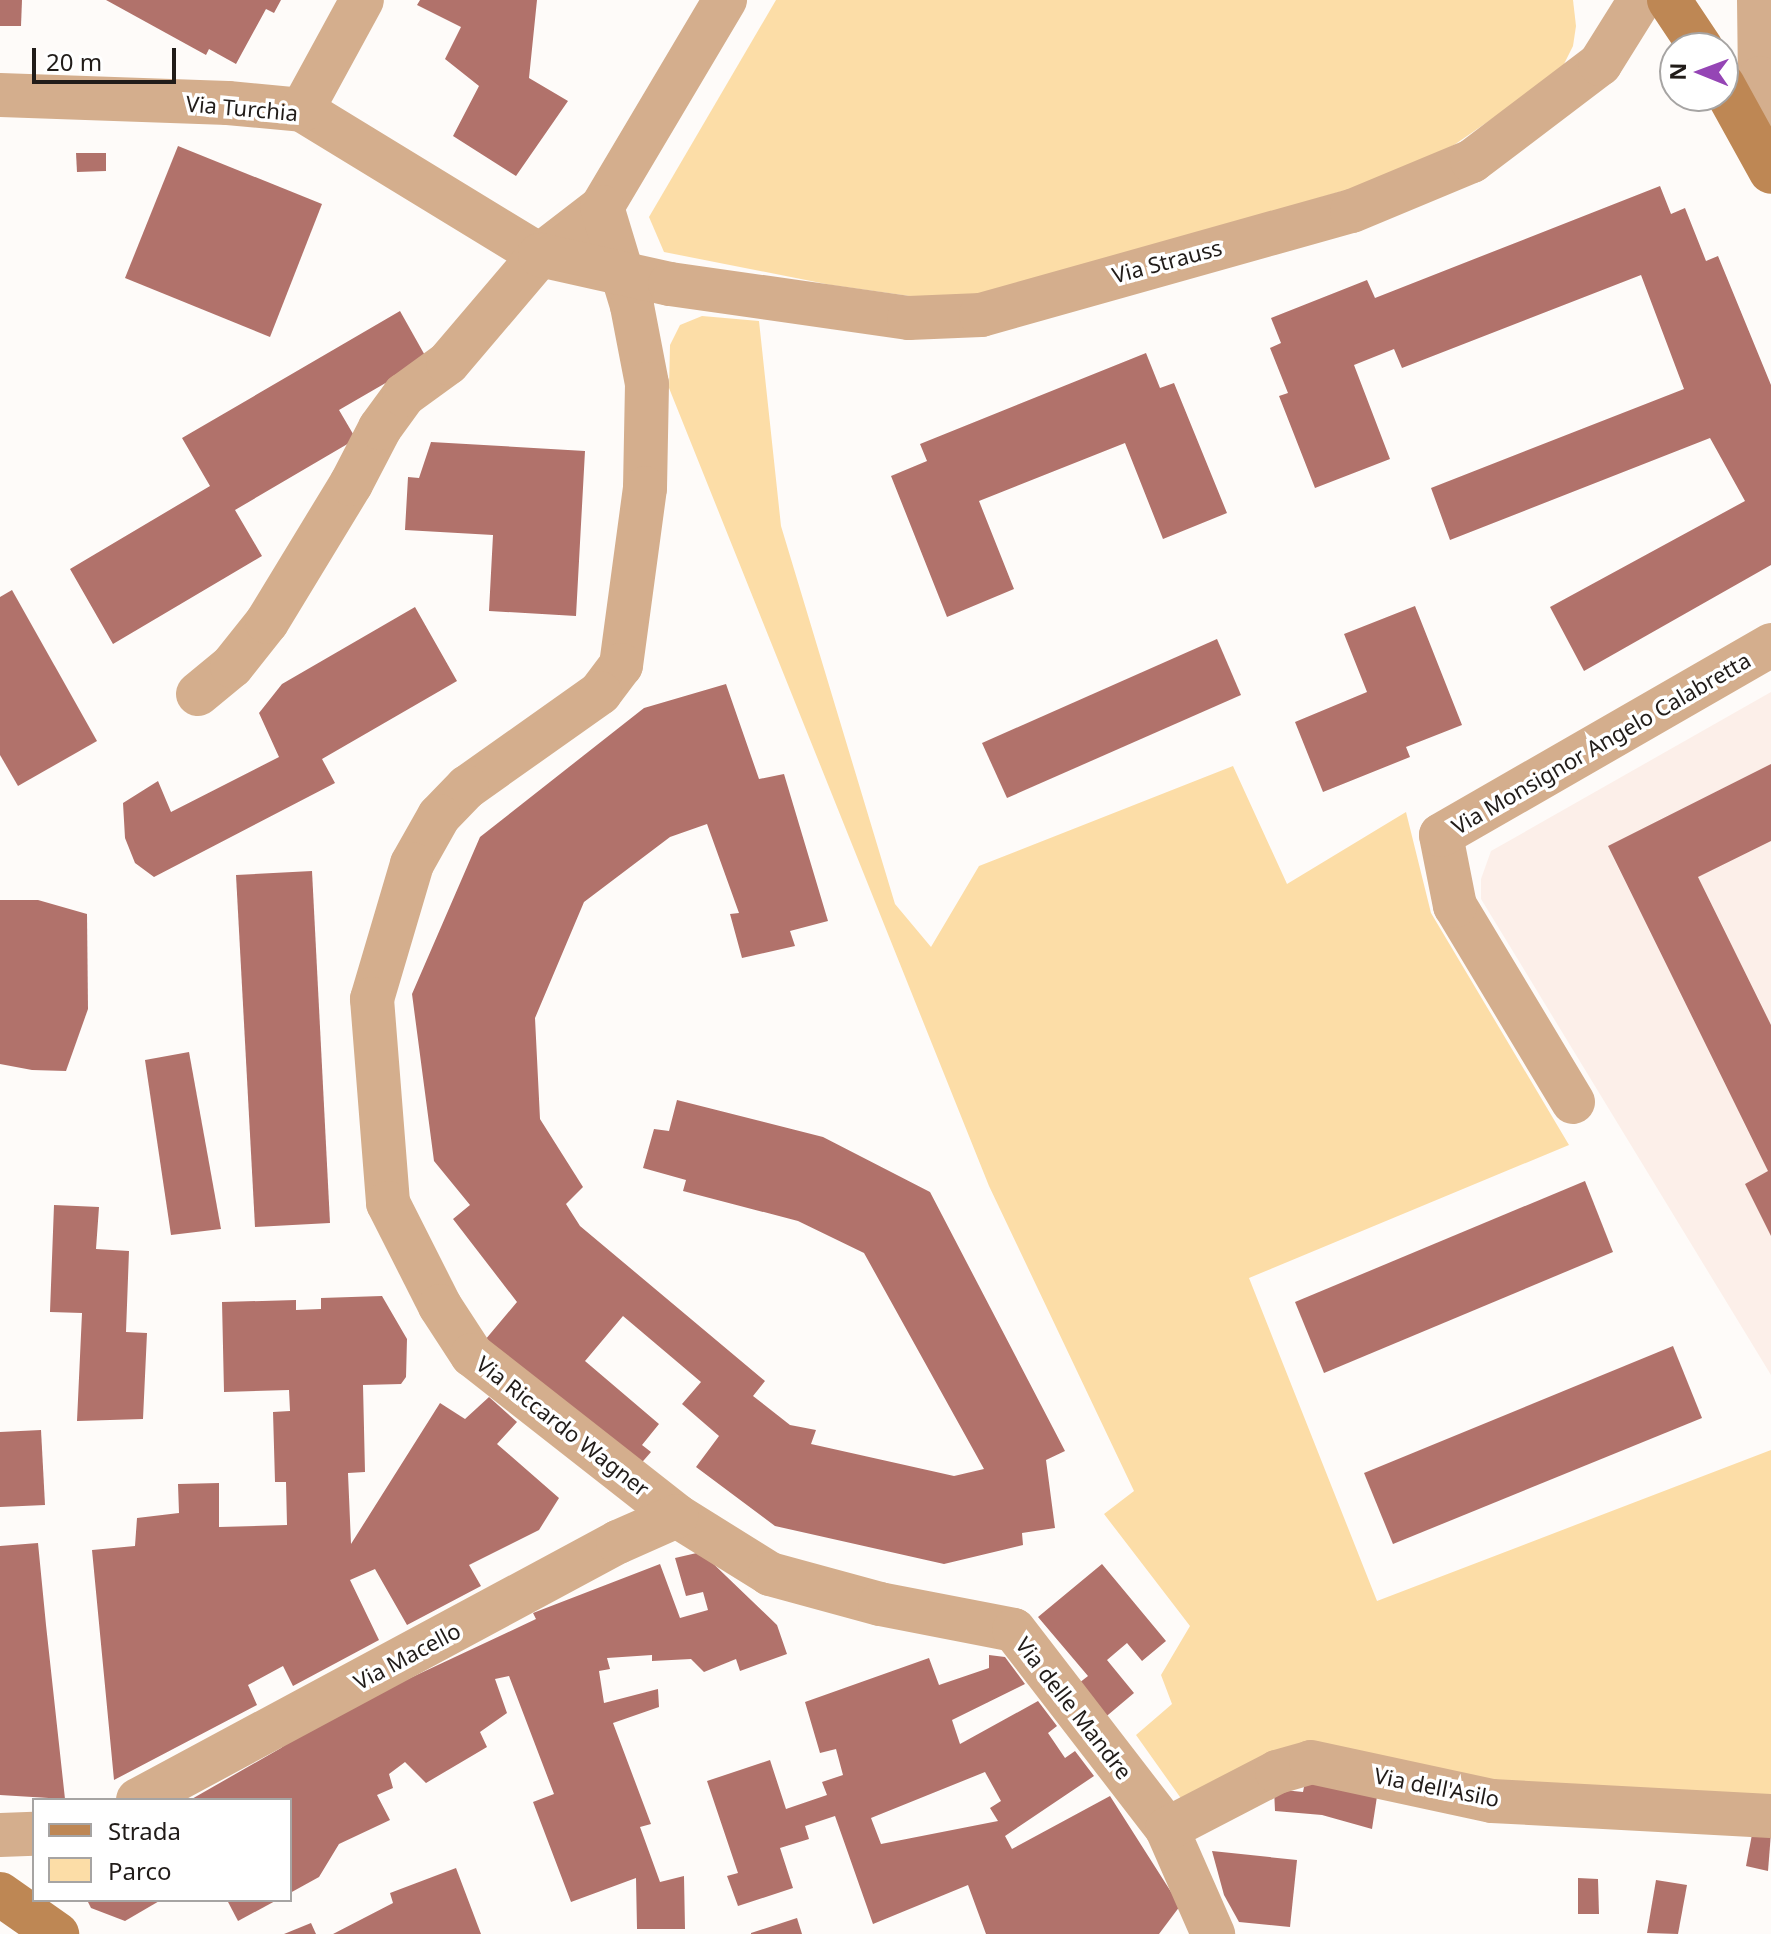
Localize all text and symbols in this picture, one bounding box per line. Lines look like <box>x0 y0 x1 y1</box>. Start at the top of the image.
scale bar <box>36 32 180 82</box>
north arrow <box>1659 32 1739 112</box>
text: 20 m <box>46 45 102 78</box>
text: N <box>1662 62 1692 81</box>
street label: Via Turchia <box>185 90 299 126</box>
street label: Via Strauss <box>1109 234 1225 288</box>
street label: Via Monsignor Angelo Calabretta <box>1447 646 1755 840</box>
street label: Via Riccardo Wagner <box>471 1350 655 1502</box>
street label: Via Macello <box>349 1617 465 1695</box>
street label: Via delle Mandre <box>1010 1632 1138 1784</box>
street label: Via dell'Asilo <box>1372 1762 1502 1812</box>
legend <box>32 1798 292 1902</box>
text: Strada <box>108 1814 181 1847</box>
text: Parco <box>108 1854 171 1887</box>

